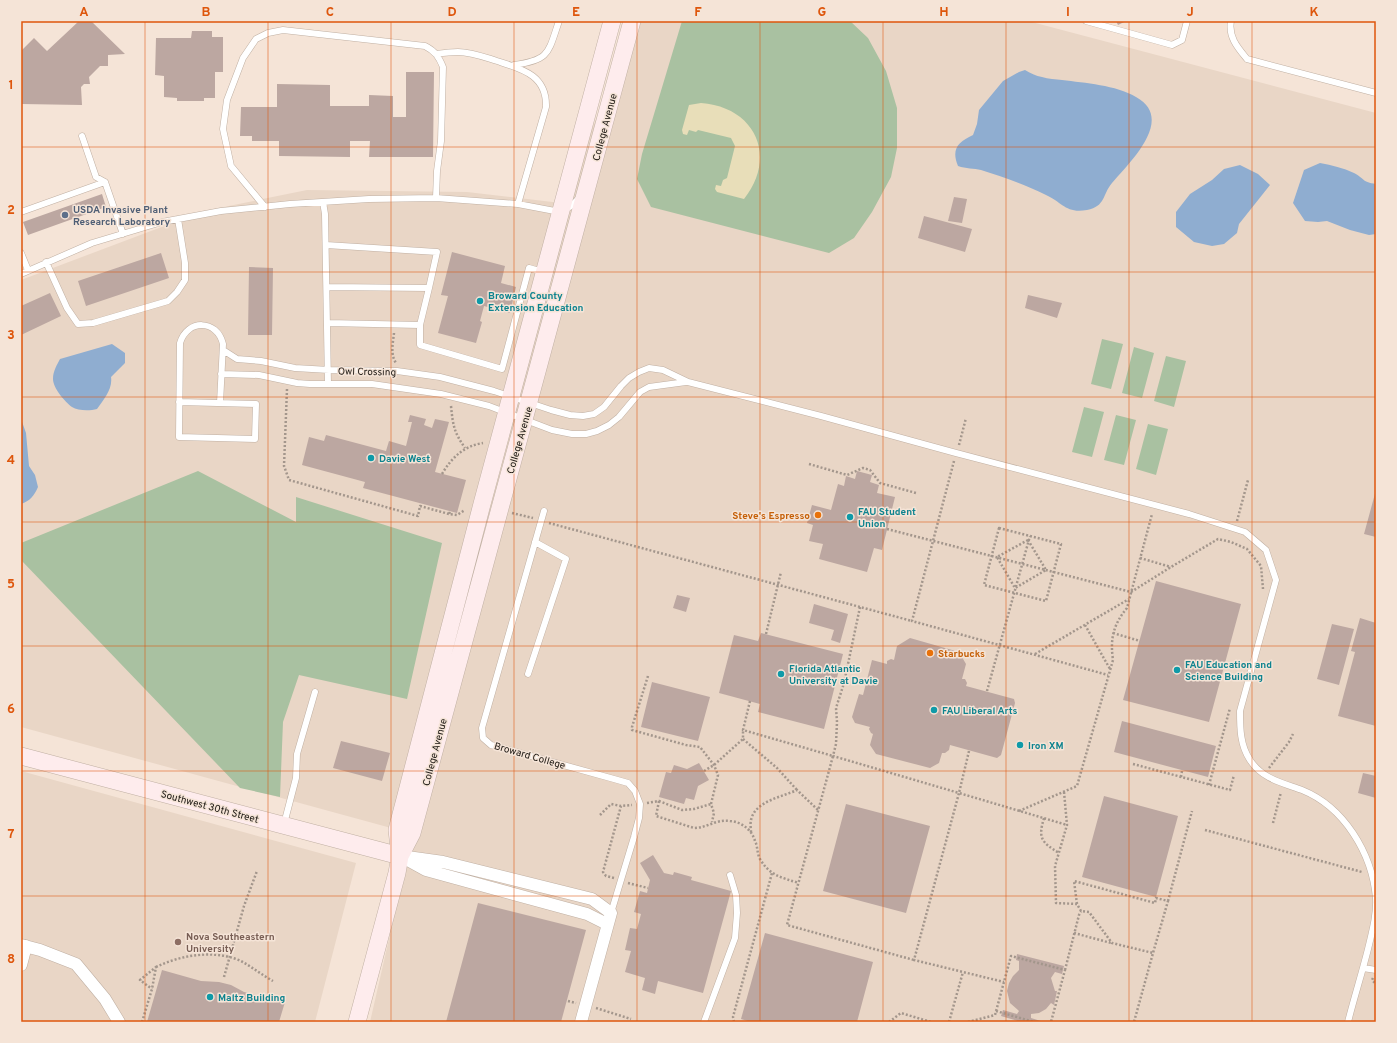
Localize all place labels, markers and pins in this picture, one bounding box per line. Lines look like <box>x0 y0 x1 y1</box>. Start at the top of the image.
place label: USDA Invasive Plant Research Laboratory <box>73 204 171 229</box>
marker: USDA Invasive Plant Research Laboratory <box>60 210 70 220</box>
place label: Broward County Extension Education <box>488 290 583 315</box>
marker: Broward County Extension Education <box>475 296 485 306</box>
marker: Davie West <box>366 453 376 463</box>
place label: Davie West <box>379 453 430 466</box>
place label: FAU Student Union <box>858 506 916 531</box>
place label: Steve's Espresso <box>732 510 810 523</box>
marker: Steve's Espresso <box>813 510 823 520</box>
marker: FAU Student Union <box>845 512 855 522</box>
marker: Starbucks <box>925 648 935 658</box>
place label: Starbucks <box>938 648 985 661</box>
place label: FAU Education and Science Building <box>1185 659 1272 684</box>
place label: Florida Atlantic University at Davie <box>789 663 878 688</box>
marker: FAU Education and Science Building <box>1172 665 1182 675</box>
marker: Florida Atlantic University at Davie <box>776 669 786 679</box>
marker: FAU Liberal Arts <box>929 705 939 715</box>
place label: FAU Liberal Arts <box>942 705 1018 718</box>
marker: Iron XM <box>1015 740 1025 750</box>
place label: Iron XM <box>1028 740 1064 753</box>
place label: Nova Southeastern University <box>186 931 275 956</box>
marker: Nova Southeastern University <box>173 937 183 947</box>
marker: Maltz Building <box>205 992 215 1002</box>
place label: Maltz Building <box>218 992 285 1005</box>

